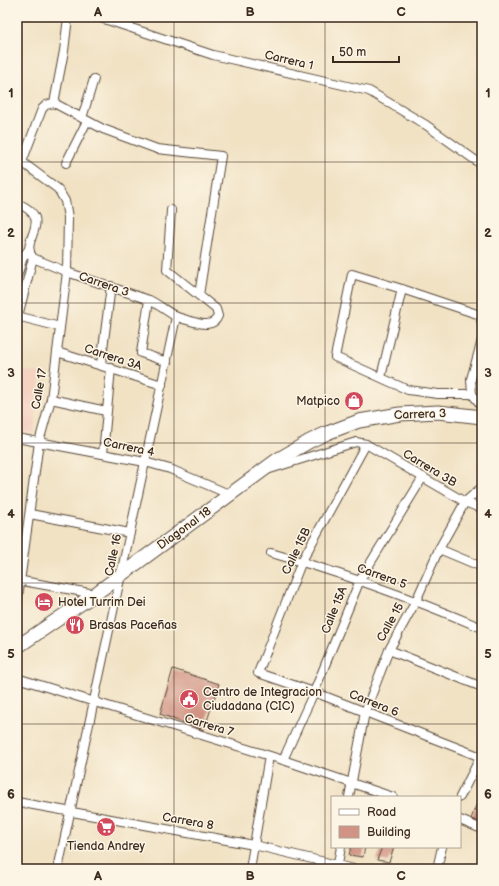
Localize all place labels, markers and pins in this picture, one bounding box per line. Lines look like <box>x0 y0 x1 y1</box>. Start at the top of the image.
shop icon: Matpico <box>343 390 365 412</box>
place label: Matpico <box>296 394 340 409</box>
hotel icon: Hotel Turrim Dei <box>33 591 55 613</box>
place label: Hotel Turrim Dei <box>58 595 146 610</box>
restaurant icon: Brasas Paceñas <box>64 614 86 636</box>
place label: Brasas Paceñas <box>89 618 177 633</box>
place label: Centro de Integracion Ciudadana (CIC) <box>203 685 322 714</box>
public building icon: Centro de Integracion Ciudadana (CIC) <box>178 688 200 710</box>
supermarket icon: Tienda Andrey <box>95 816 117 838</box>
place label: Tienda Andrey <box>67 839 145 854</box>

